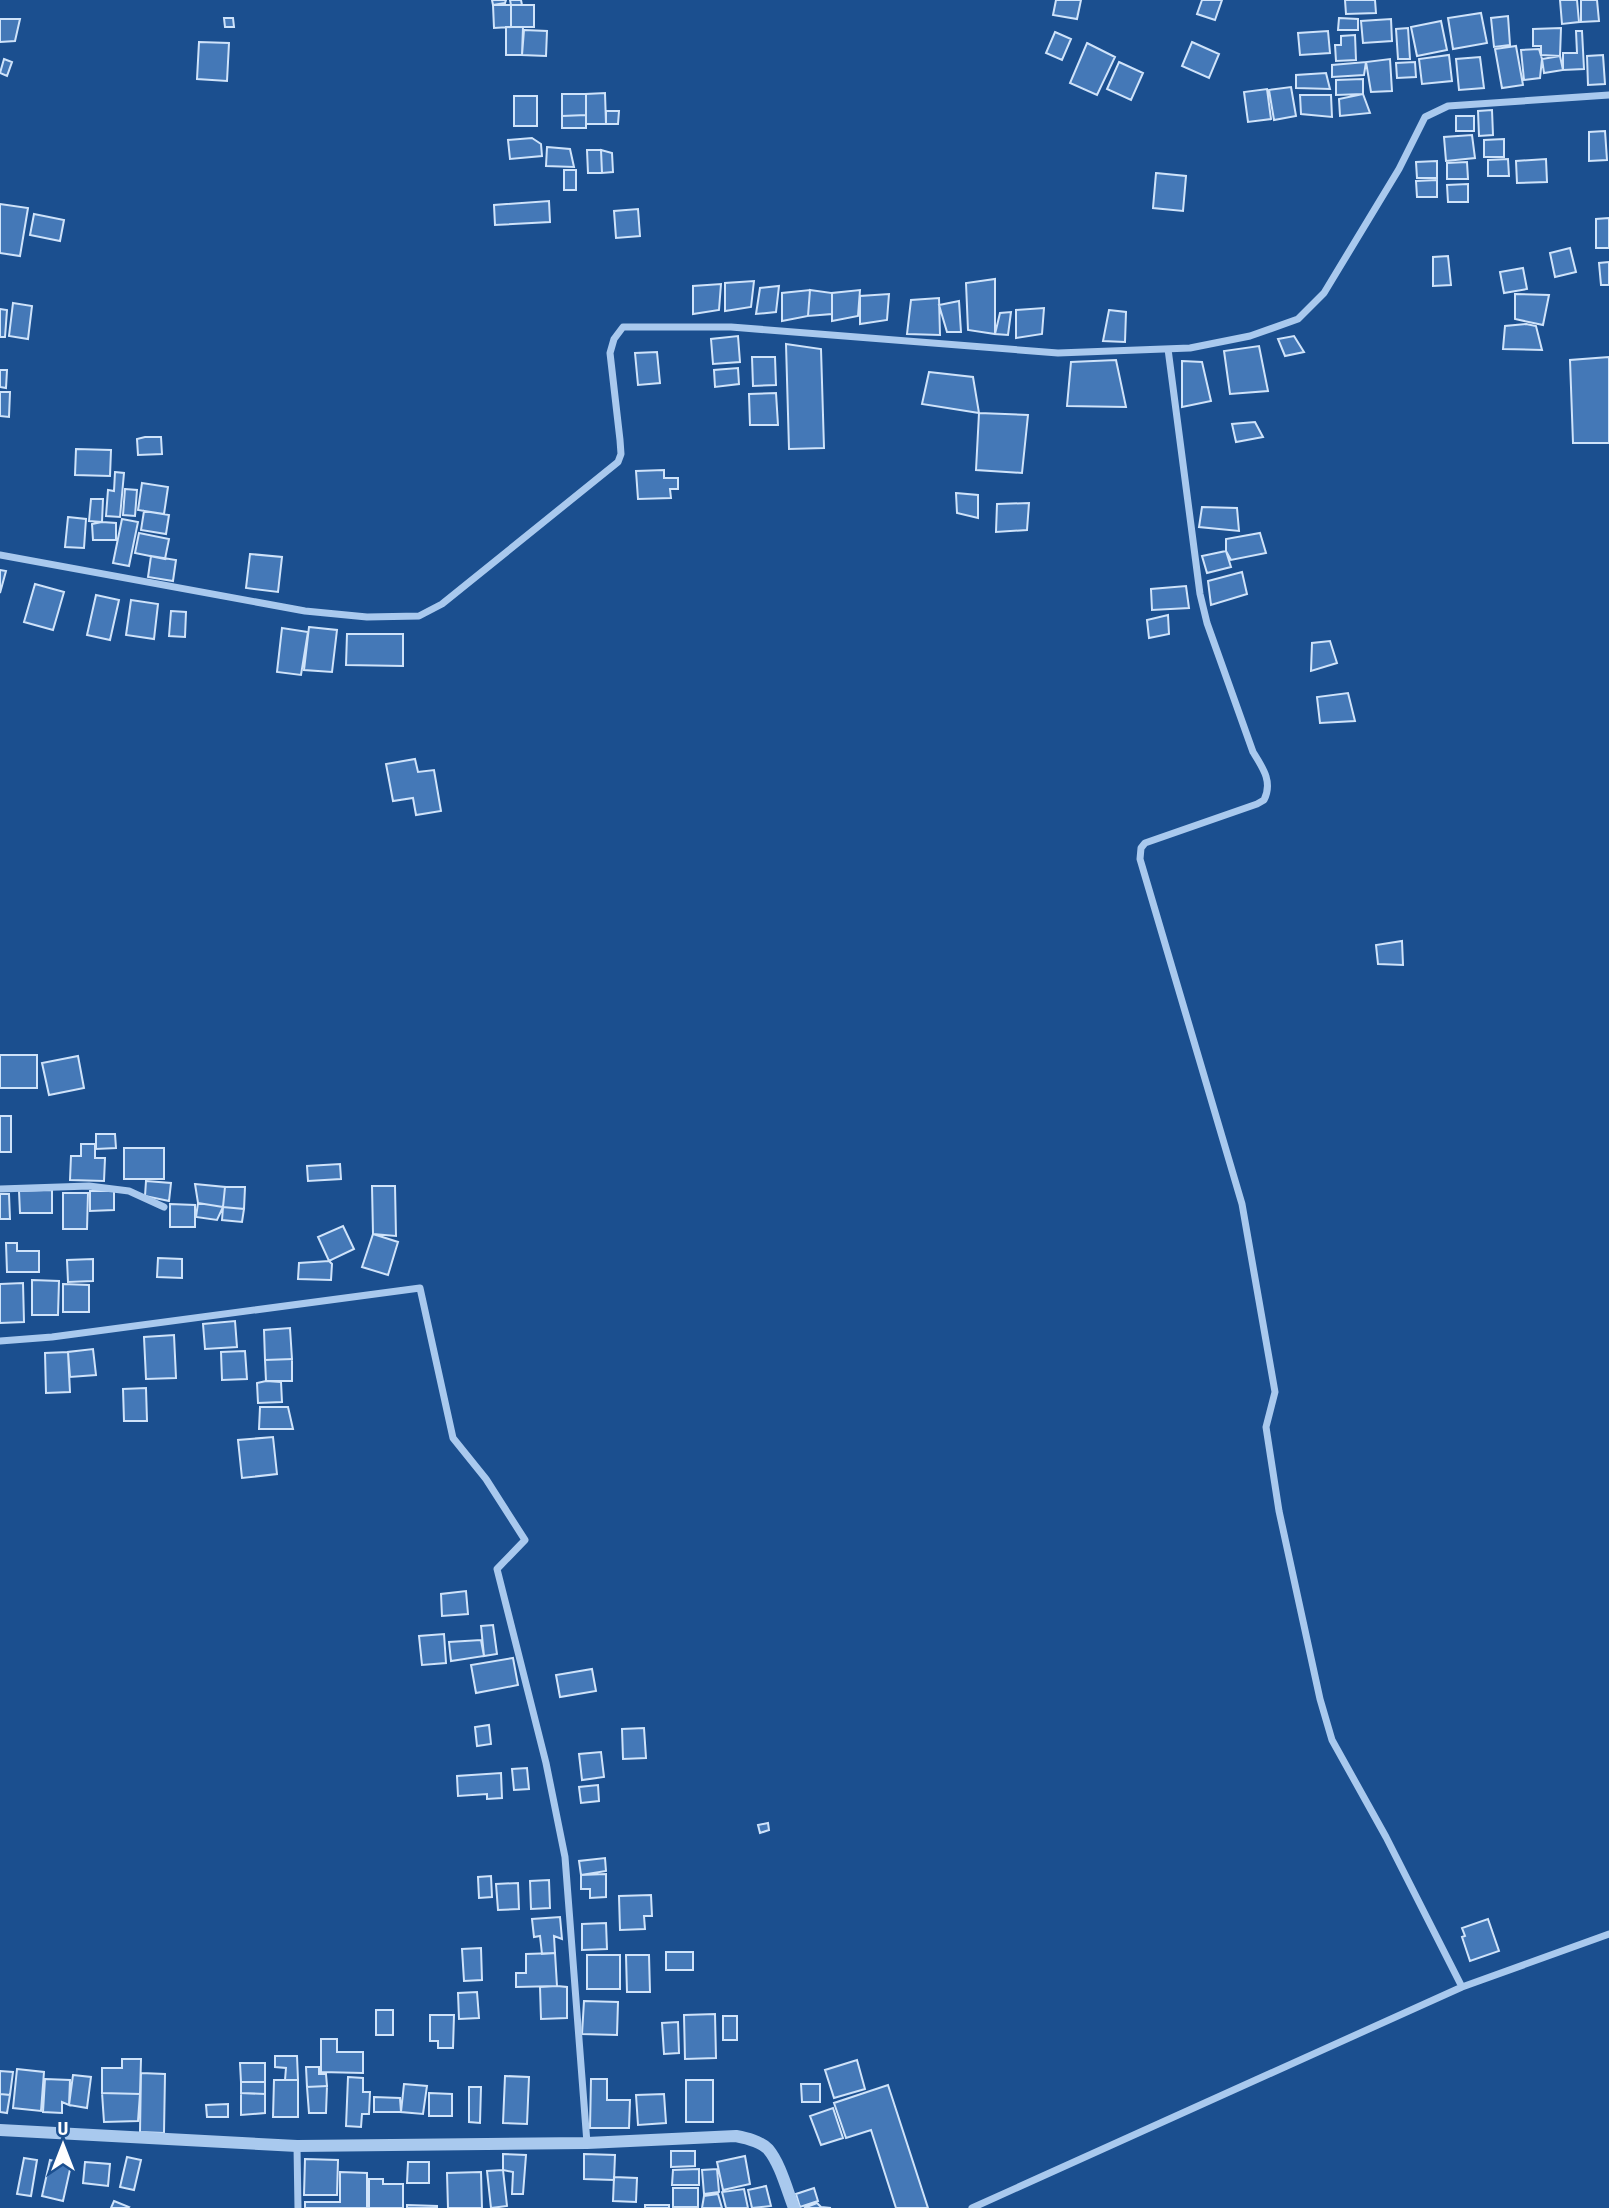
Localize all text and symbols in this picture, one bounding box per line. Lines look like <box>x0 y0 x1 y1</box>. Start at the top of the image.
north arrow <box>28 2110 98 2180</box>
text: U <box>58 2117 68 2140</box>

